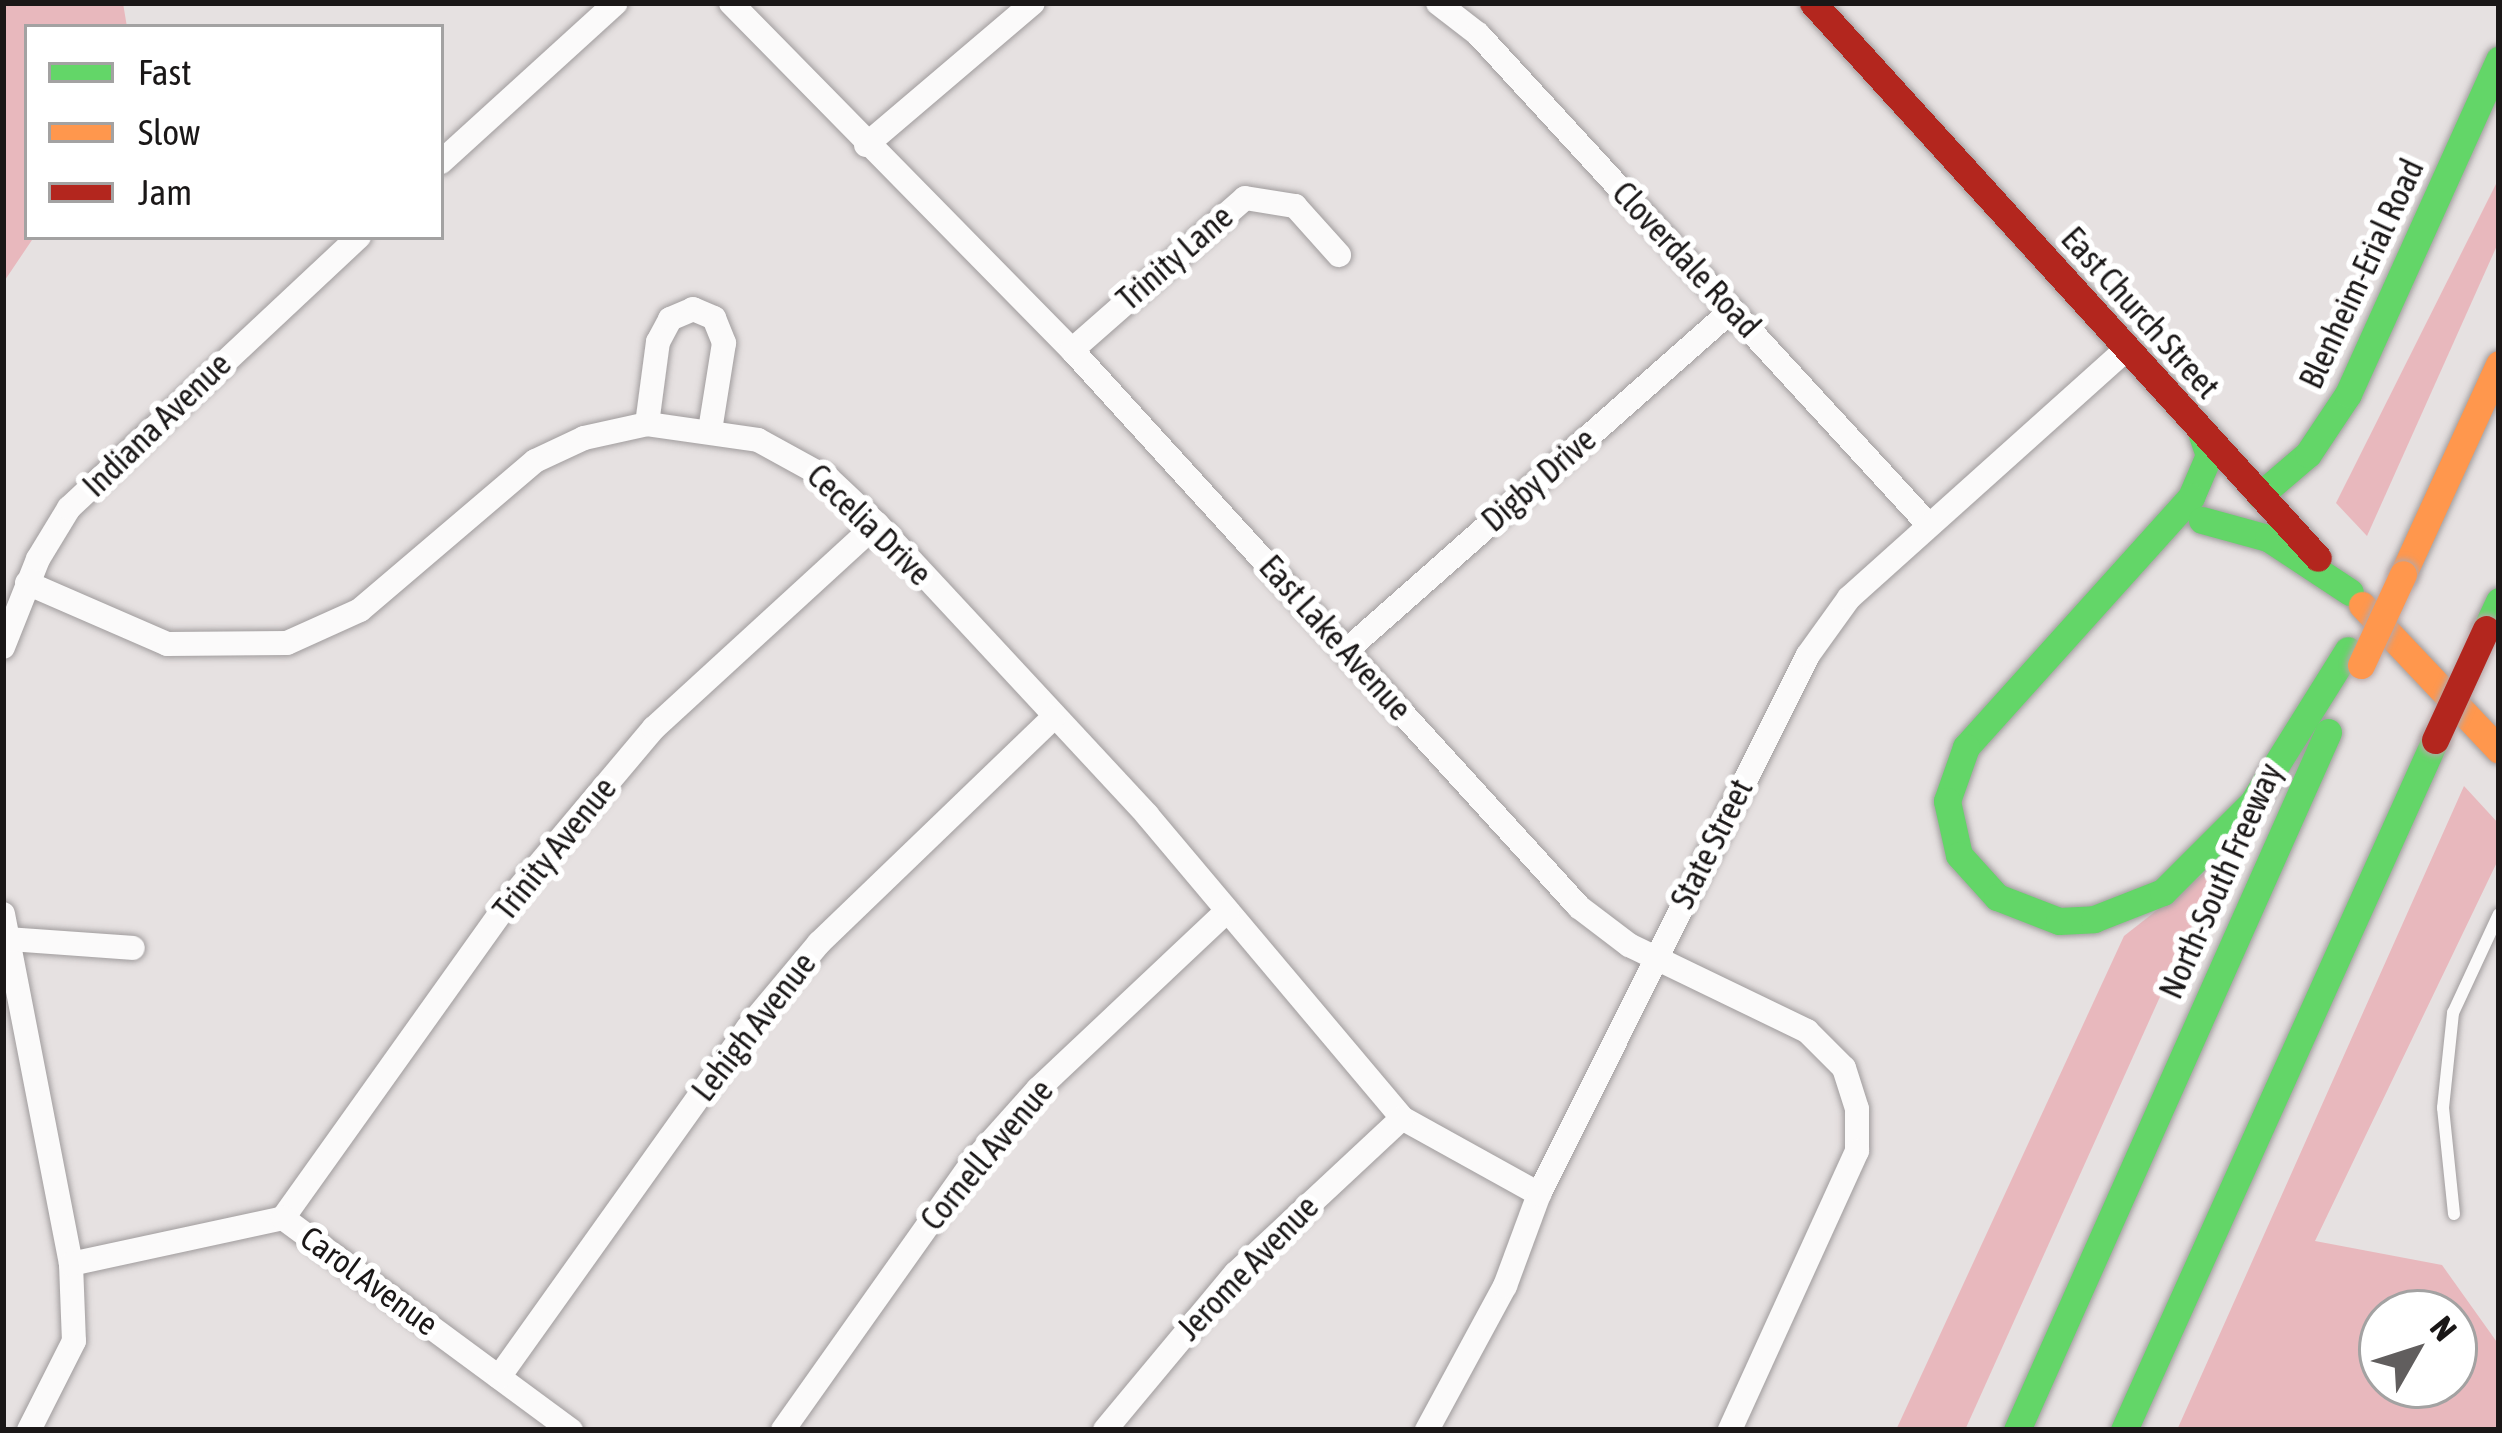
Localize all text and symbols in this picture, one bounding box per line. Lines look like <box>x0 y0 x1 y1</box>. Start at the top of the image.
legend <box>24 24 444 240</box>
text: Fast <box>138 51 192 93</box>
text: Slow <box>138 111 200 153</box>
street label: Blenheim-Erial Road <box>2292 153 2432 395</box>
text: Jam <box>138 171 192 213</box>
street label: Cloverdale Road <box>1604 174 1768 346</box>
street label: Trinity Lane <box>1109 197 1241 319</box>
street label: East Church Street <box>2053 219 2227 407</box>
street label: Indiana Avenue <box>75 345 239 505</box>
street label: Digby Drive <box>1474 420 1604 540</box>
street label: Cecelia Drive <box>799 456 939 594</box>
street label: East Lake Avenue <box>1251 548 1419 728</box>
street label: North-South Freeway <box>2151 757 2291 1005</box>
street label: Trinity Avenue <box>485 770 625 928</box>
street label: State Street <box>1663 773 1761 915</box>
street label: Lehigh Avenue <box>684 945 824 1109</box>
street label: Cornell Avenue <box>913 1072 1061 1238</box>
street label: Jerome Avenue <box>1169 1188 1327 1348</box>
street label: Carol Avenue <box>293 1218 445 1344</box>
north arrow <box>2358 1289 2478 1409</box>
text: N <box>2423 1309 2465 1348</box>

